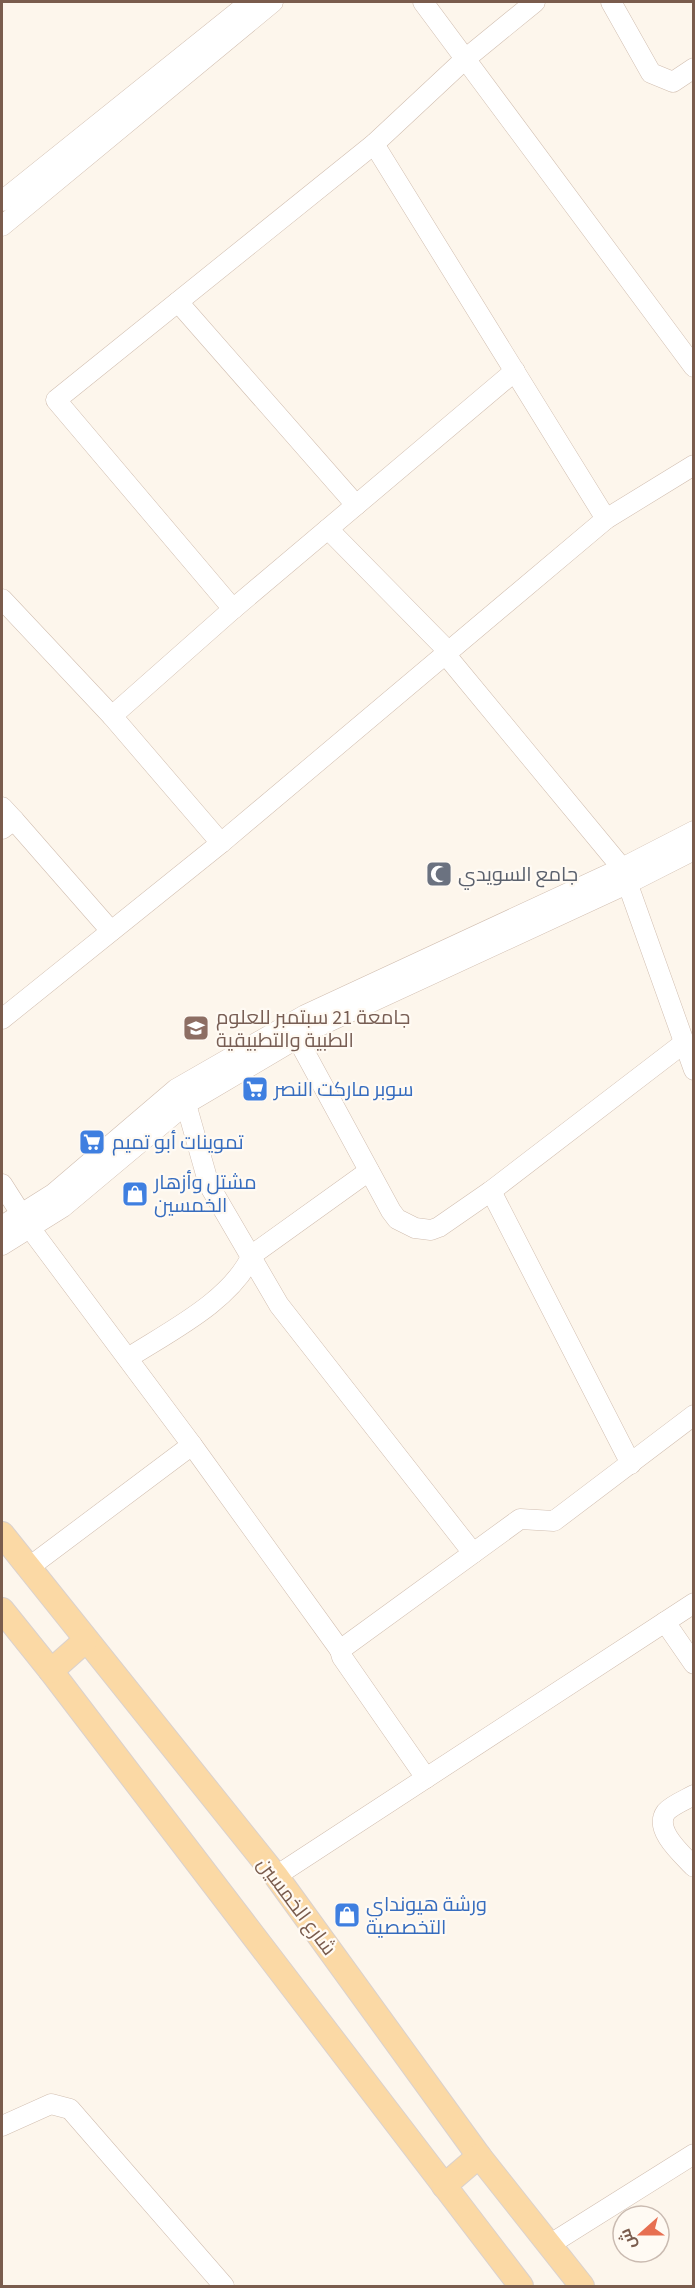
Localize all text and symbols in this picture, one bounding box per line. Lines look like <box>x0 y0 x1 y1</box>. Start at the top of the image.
mosque icon: جامع السويدي <box>424 859 454 889</box>
place label: جامع السويدي <box>458 861 578 890</box>
place label: جامعة 21 سبتمبر للعلوم الطبية والتطبيقية <box>216 1004 410 1055</box>
school or university icon: جامعة 21 سبتمبر للعلوم الطبية والتطبيقية <box>181 1013 211 1043</box>
supermarket icon: سوبر ماركت النصر <box>240 1074 270 1104</box>
place label: سوبر ماركت النصر <box>273 1076 413 1104</box>
supermarket icon: تموينات أبو تميم <box>77 1127 107 1157</box>
place label: تموينات أبو تميم <box>112 1129 244 1157</box>
place label: مشتل وأزهار الخمسين <box>153 1169 257 1220</box>
shop icon: مشتل وأزهار الخمسين <box>120 1179 150 1209</box>
street label: شارع الخمسين <box>250 1852 342 1961</box>
place label: ورشة هيونداي التخصصية <box>366 1891 487 1942</box>
shop icon: ورشة هيونداي التخصصية <box>332 1900 362 1930</box>
north arrow <box>611 2204 671 2264</box>
text: ش <box>614 2225 642 2253</box>

